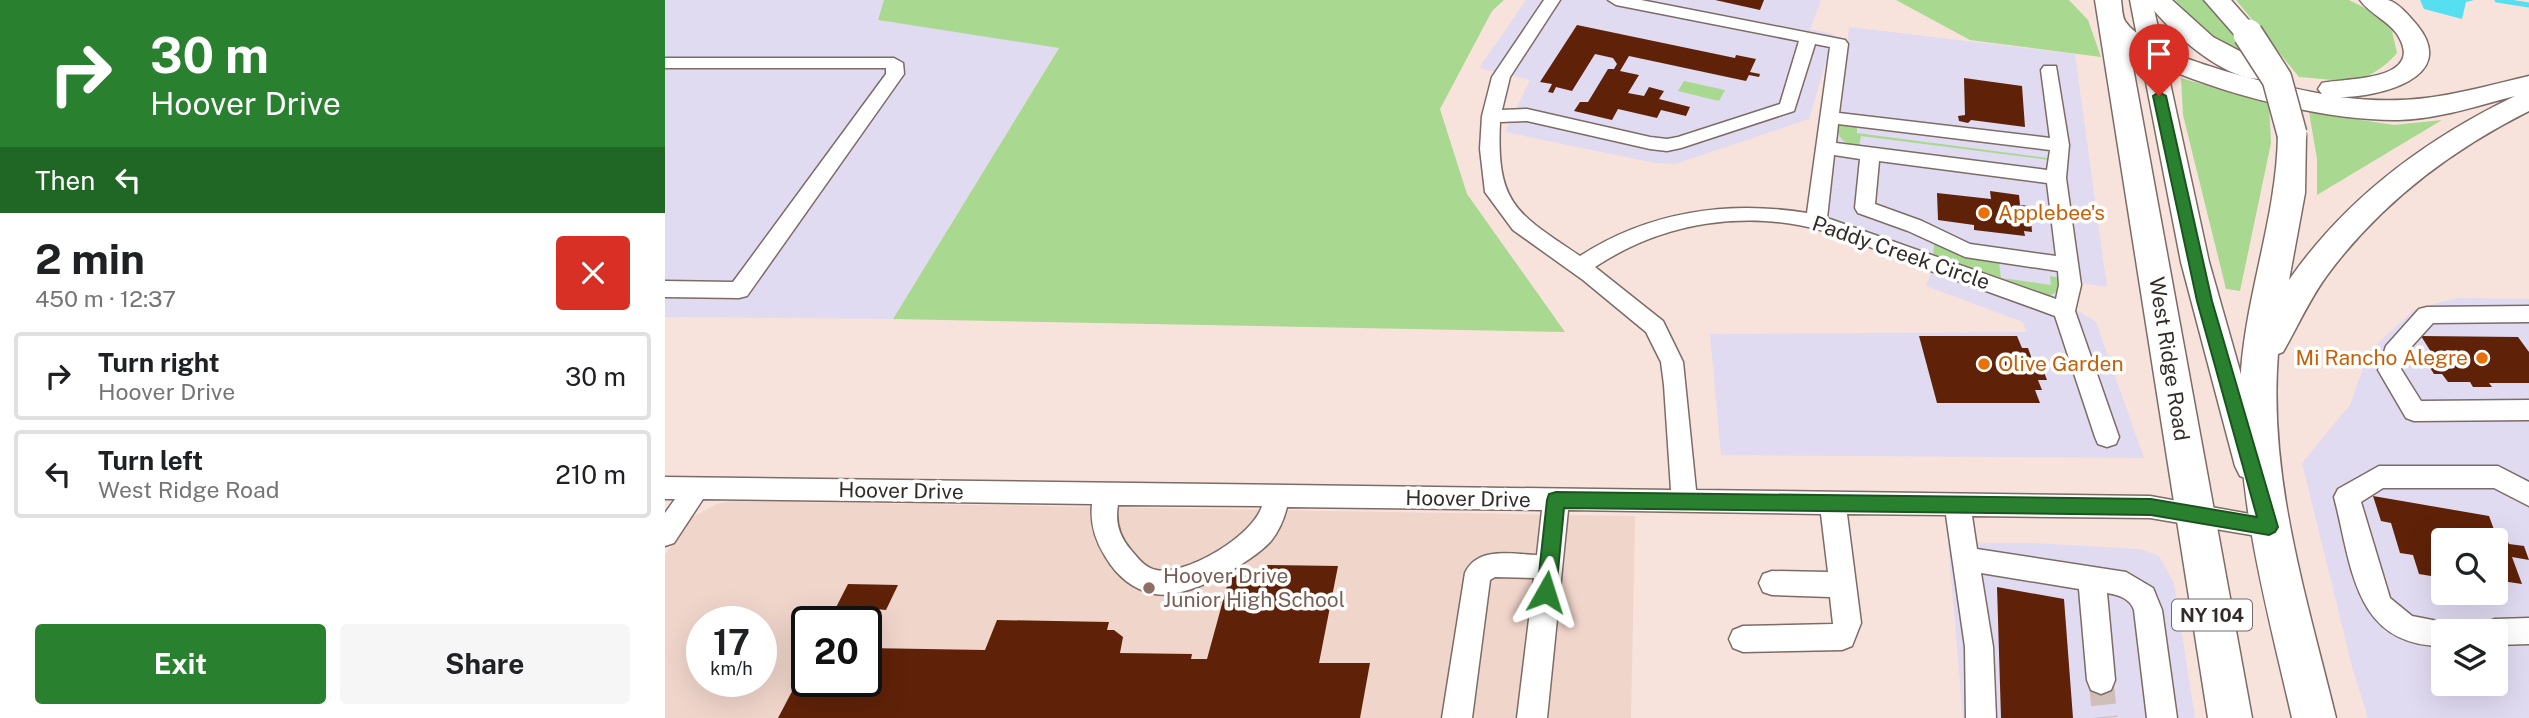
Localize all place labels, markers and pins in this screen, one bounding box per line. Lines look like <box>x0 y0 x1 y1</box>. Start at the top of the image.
pin <box>2129 24 2189 96</box>
place label: Applebee's <box>1998 200 2105 225</box>
marker: Applebee's <box>1976 205 1992 221</box>
place label: Mi Rancho Alegre <box>2296 345 2468 370</box>
marker: Mi Rancho Alegre <box>2474 350 2490 366</box>
place label: Olive Garden <box>1998 351 2124 376</box>
marker: Olive Garden <box>1976 356 1992 372</box>
place label: Hoover Drive Junior High School <box>1163 563 1345 612</box>
marker: Hoover Drive Junior High School <box>1141 580 1157 596</box>

